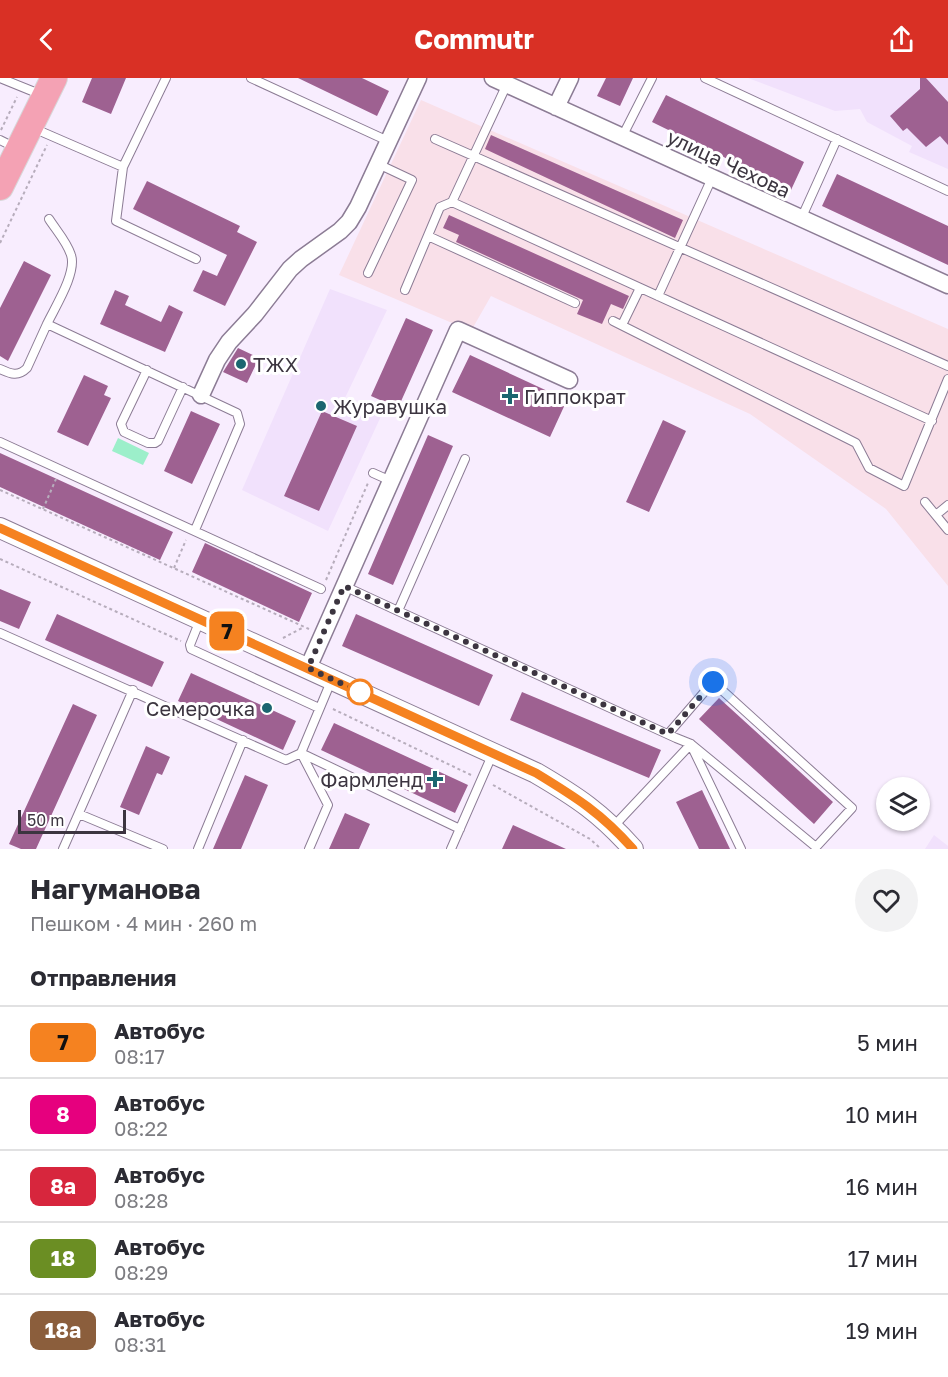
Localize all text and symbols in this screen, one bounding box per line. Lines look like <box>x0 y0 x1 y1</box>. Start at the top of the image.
icon: back <box>30 23 63 56</box>
text: Commutr <box>414 23 534 55</box>
icon: share <box>885 23 918 56</box>
street label: улица Чехова <box>663 124 795 202</box>
place label: ТЖХ <box>253 352 298 376</box>
marker: ТЖХ <box>234 357 248 371</box>
place label: Гиппократ <box>524 384 626 408</box>
marker: Гиппократ <box>501 387 519 405</box>
place label: Журавушка <box>333 394 447 418</box>
marker: Журавушка <box>314 399 328 413</box>
line badge: 7 <box>208 612 246 650</box>
text: 7 <box>221 618 233 644</box>
your location <box>698 667 728 697</box>
unlabelled marker <box>347 679 373 705</box>
place label: Семерочка <box>146 696 255 720</box>
marker: Семерочка <box>260 701 274 715</box>
place label: Фармленд <box>320 767 423 791</box>
marker: Фармленд <box>428 772 442 786</box>
map controls <box>876 777 930 831</box>
button: layers <box>876 777 930 831</box>
scale bar <box>18 807 126 834</box>
text: 50 m <box>27 810 64 830</box>
button: heart <box>855 869 918 932</box>
text: Нагуманова <box>30 872 201 905</box>
text: Пешком · 4 мин · 260 m <box>30 911 257 935</box>
text: Отправления <box>30 964 176 991</box>
text: Автобус <box>114 1017 205 1044</box>
text: 7 <box>57 1029 69 1055</box>
text: 5 мин <box>857 1029 918 1056</box>
text: 08:17 <box>114 1044 165 1068</box>
text: Автобус <box>114 1089 205 1116</box>
text: 8 <box>56 1101 70 1127</box>
text: 10 мин <box>846 1101 918 1128</box>
text: 08:22 <box>114 1116 168 1140</box>
text: Автобус <box>114 1161 205 1188</box>
text: 8а <box>50 1173 76 1199</box>
text: 16 мин <box>846 1173 918 1200</box>
text: 08:28 <box>114 1188 168 1212</box>
text: Автобус <box>114 1233 205 1260</box>
text: 18 <box>51 1245 75 1271</box>
text: 17 мин <box>847 1245 918 1272</box>
text: 08:29 <box>114 1260 168 1284</box>
text: Автобус <box>114 1305 205 1332</box>
text: 18а <box>45 1317 81 1343</box>
text: 19 мин <box>846 1317 918 1344</box>
text: 08:31 <box>114 1332 166 1356</box>

